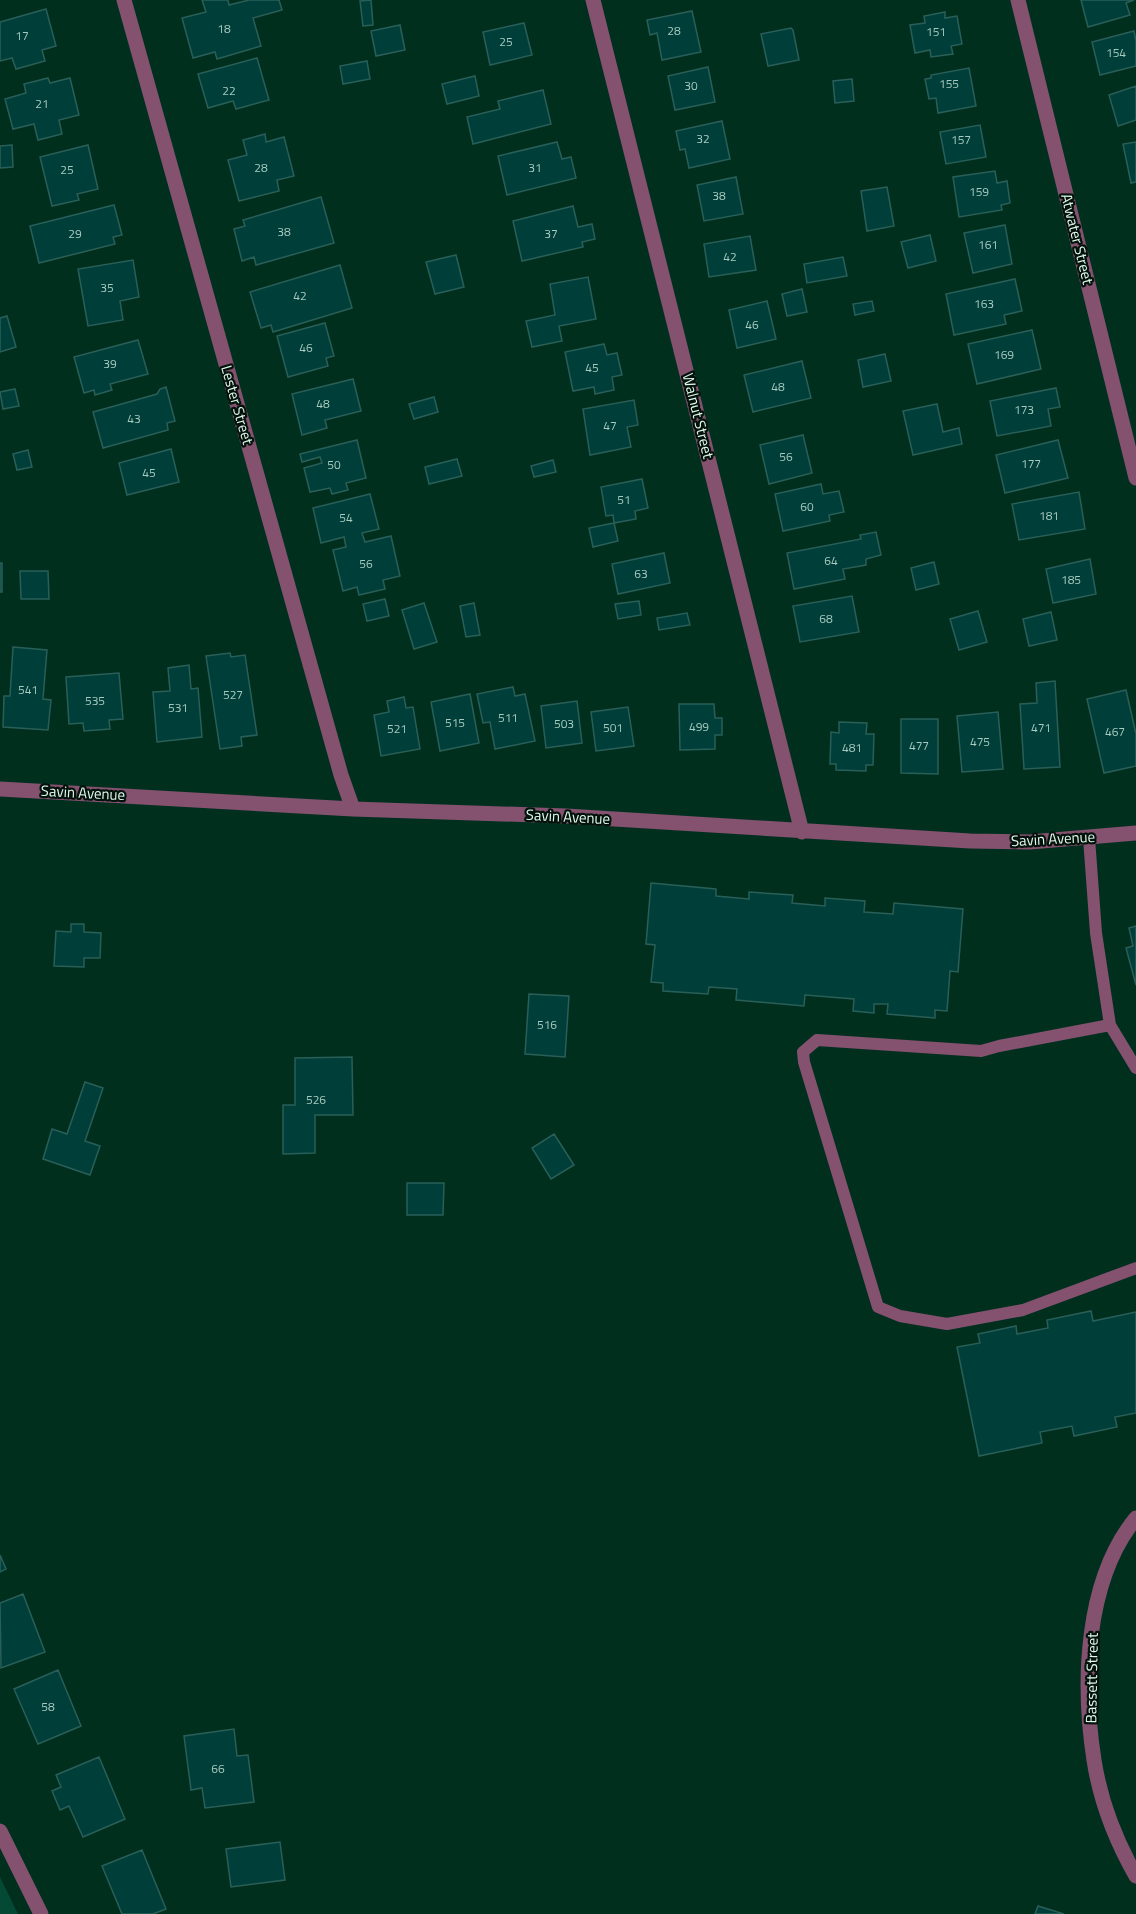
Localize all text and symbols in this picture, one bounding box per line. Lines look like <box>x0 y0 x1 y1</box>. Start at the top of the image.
house number: 18 <box>217 19 231 38</box>
house number: 28 <box>667 21 681 40</box>
house number: 151 <box>926 22 946 41</box>
house number: 17 <box>15 26 29 45</box>
house number: 25 <box>499 32 513 51</box>
house number: 154 <box>1106 43 1126 62</box>
house number: 155 <box>939 74 959 93</box>
house number: 30 <box>684 76 698 95</box>
house number: 22 <box>222 81 236 100</box>
house number: 21 <box>35 94 49 113</box>
house number: 32 <box>696 129 710 148</box>
house number: 157 <box>951 130 971 149</box>
house number: 28 <box>254 158 268 177</box>
house number: 31 <box>528 158 542 177</box>
house number: 25 <box>60 160 74 179</box>
house number: 159 <box>969 182 989 201</box>
house number: 38 <box>712 186 726 205</box>
street label: Atwater Street <box>1055 191 1100 287</box>
house number: 38 <box>277 222 291 241</box>
house number: 29 <box>68 224 82 243</box>
house number: 37 <box>544 224 558 243</box>
house number: 161 <box>978 235 998 254</box>
house number: 42 <box>723 247 737 266</box>
house number: 35 <box>100 278 114 297</box>
house number: 42 <box>293 286 307 305</box>
house number: 163 <box>974 294 994 313</box>
house number: 46 <box>745 315 759 334</box>
house number: 46 <box>299 338 313 357</box>
house number: 169 <box>994 345 1014 364</box>
house number: 39 <box>103 354 117 373</box>
house number: 45 <box>585 358 599 377</box>
street label: Lester Street <box>215 362 260 448</box>
street label: Walnut Street <box>677 371 720 462</box>
house number: 48 <box>771 377 785 396</box>
house number: 48 <box>316 394 330 413</box>
house number: 173 <box>1014 400 1034 419</box>
house number: 43 <box>127 409 141 428</box>
house number: 47 <box>603 416 617 435</box>
house number: 56 <box>779 447 793 466</box>
house number: 177 <box>1021 454 1041 473</box>
house number: 50 <box>327 455 341 474</box>
house number: 45 <box>142 463 156 482</box>
house number: 51 <box>617 490 631 509</box>
house number: 60 <box>800 497 814 516</box>
house number: 181 <box>1039 506 1059 525</box>
house number: 54 <box>339 508 353 527</box>
house number: 64 <box>824 551 838 570</box>
house number: 56 <box>359 554 373 573</box>
house number: 63 <box>634 564 648 583</box>
house number: 185 <box>1061 570 1081 589</box>
house number: 68 <box>819 609 833 628</box>
house number: 541 <box>18 680 38 699</box>
house number: 527 <box>223 685 243 704</box>
house number: 535 <box>85 691 105 710</box>
house number: 531 <box>168 698 188 717</box>
house number: 511 <box>498 708 518 727</box>
house number: 515 <box>445 713 465 732</box>
house number: 503 <box>554 714 574 733</box>
house number: 499 <box>689 717 709 736</box>
house number: 501 <box>603 718 623 737</box>
house number: 471 <box>1031 718 1051 737</box>
house number: 521 <box>387 719 407 738</box>
house number: 467 <box>1105 722 1125 741</box>
house number: 475 <box>970 732 990 751</box>
house number: 477 <box>909 736 929 755</box>
house number: 481 <box>842 738 862 757</box>
street label: Savin Avenue <box>40 779 126 806</box>
street label: Savin Avenue <box>525 803 611 830</box>
street label: Savin Avenue <box>1010 825 1096 852</box>
house number: 516 <box>537 1015 557 1034</box>
house number: 526 <box>306 1090 326 1109</box>
street label: Bassett Street <box>1079 1632 1104 1724</box>
house number: 58 <box>41 1697 55 1716</box>
house number: 66 <box>211 1759 225 1778</box>

